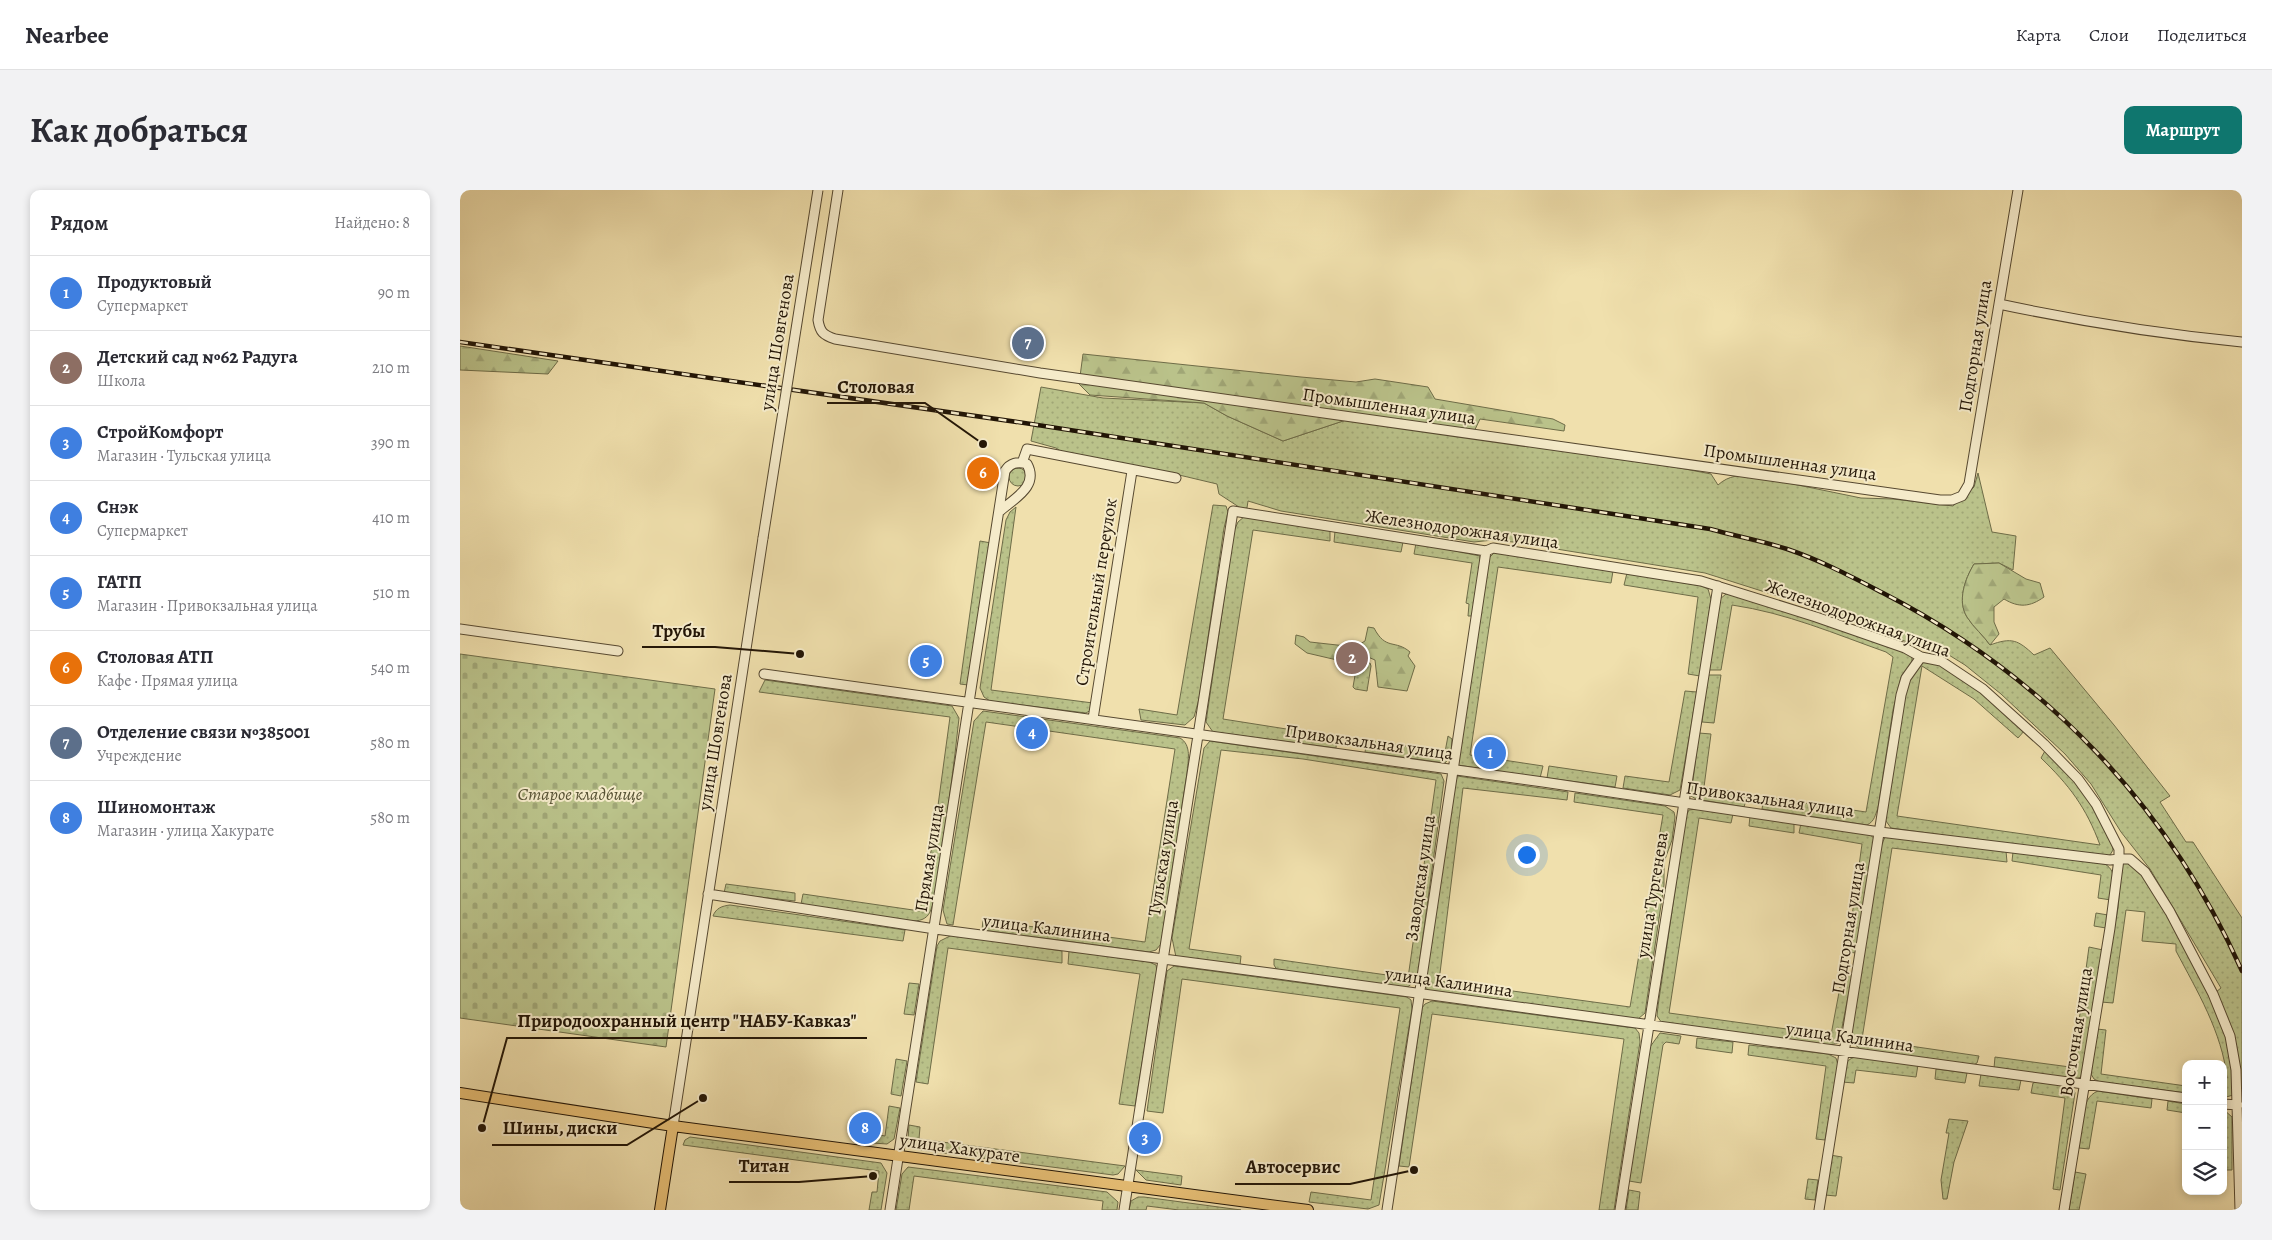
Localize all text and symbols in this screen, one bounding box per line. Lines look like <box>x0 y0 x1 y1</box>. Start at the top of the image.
text: Nearbee <box>25 19 109 51</box>
text: Карта <box>2016 23 2061 47</box>
text: Слои <box>2089 23 2129 47</box>
text: Поделиться <box>2157 23 2247 47</box>
text: Как добраться <box>30 106 248 154</box>
button: Маршрут <box>2124 106 2242 154</box>
text: Рядом <box>50 209 108 237</box>
text: Найдено: 8 <box>334 212 410 234</box>
text: Продуктовый <box>97 269 212 295</box>
street label: улица Шовгенова <box>754 271 800 413</box>
street label: Подгорная улица <box>1953 278 1997 414</box>
text: 1 <box>63 282 69 304</box>
text: 90 m <box>378 282 410 304</box>
text: Супермаркет <box>97 295 188 317</box>
pin: 7 <box>1012 324 1044 362</box>
text: Детский сад №62 Радуга <box>97 344 298 370</box>
text: 2 <box>62 357 70 379</box>
text: 210 m <box>372 357 410 379</box>
callout: Столовая <box>827 369 925 403</box>
text: Школа <box>97 370 145 392</box>
text: Столовая <box>837 374 915 400</box>
street label: Промышленная улица <box>1301 382 1478 430</box>
text: СтройКомфорт <box>97 419 223 445</box>
text: 3 <box>63 432 69 454</box>
text: 390 m <box>371 432 410 454</box>
street label: Промышленная улица <box>1702 438 1879 486</box>
text: Магазин · Тульская улица <box>97 445 271 467</box>
pin: 6 <box>967 454 999 492</box>
text: Снэк <box>97 494 139 520</box>
street label: Строительный переулок <box>1069 496 1123 688</box>
street label: Железнодорожная улица <box>1364 504 1561 555</box>
text: 4 <box>62 507 70 529</box>
text: 410 m <box>372 507 410 529</box>
text: Супермаркет <box>97 520 188 542</box>
text: ГАТП <box>97 569 142 595</box>
street label: Железнодорожная улица <box>1762 573 1954 663</box>
text: 5 <box>63 582 69 604</box>
text: 510 m <box>373 582 410 604</box>
text: Магазин · Привокзальная улица <box>97 595 318 617</box>
callout: Трубы <box>642 613 715 647</box>
text: Трубы <box>652 618 706 644</box>
pin: 2 <box>1336 639 1368 677</box>
pin: 5 <box>910 642 942 680</box>
text: Столовая АТП <box>97 644 213 670</box>
text: 6 <box>62 657 70 679</box>
text: 540 m <box>371 657 410 679</box>
text: Кафе · Прямая улица <box>97 670 238 692</box>
street label: улица Шовгенова <box>692 671 738 813</box>
pin: 4 <box>1016 714 1048 752</box>
street label: Привокзальная улица <box>1283 718 1455 766</box>
text: Отделение связи №385001 <box>97 719 310 745</box>
text: 7 <box>63 732 69 754</box>
text: 580 m <box>370 732 410 754</box>
pin: 1 <box>1474 734 1506 772</box>
text: Учреждение <box>97 745 182 767</box>
street label: Привокзальная улица <box>1684 775 1856 823</box>
park label: Старое кладбище <box>518 782 643 806</box>
text: Шиномонтаж <box>97 794 216 820</box>
street label: Тульская улица <box>1142 798 1184 918</box>
street label: Прямая улица <box>909 802 949 914</box>
text: 8 <box>62 807 70 829</box>
text: 580 m <box>370 807 410 829</box>
street label: Заводская улица <box>1399 812 1441 943</box>
text: Магазин · улица Хакурате <box>97 820 274 842</box>
street label: улица Тургенева <box>1630 830 1674 961</box>
your location <box>1514 842 1540 868</box>
street label: Подгорная улица <box>1826 860 1870 996</box>
street label: улица Калинина <box>981 908 1113 948</box>
street label: улица Калинина <box>1383 961 1515 1003</box>
street label: Восточная улица <box>2054 965 2098 1098</box>
callout: Природоохранный центр "НАБУ-Кавказ" <box>507 1004 867 1038</box>
text: Природоохранный центр "НАБУ-Кавказ" <box>517 1008 857 1034</box>
street label: улица Калинина <box>1784 1016 1916 1058</box>
map controls <box>2182 1060 2227 1195</box>
button: + <box>2182 1060 2227 1105</box>
button: − <box>2182 1105 2227 1150</box>
pin: 8 <box>849 1109 881 1147</box>
callout: Шины, диски <box>492 1111 627 1145</box>
text: Шины, диски <box>502 1115 618 1141</box>
pin: 3 <box>1129 1119 1161 1157</box>
street label: улица Хакурате <box>897 1128 1022 1168</box>
callout: Титан <box>729 1148 799 1182</box>
callout: Автосервис <box>1235 1150 1350 1184</box>
button: layers <box>2182 1150 2227 1195</box>
text: Титан <box>739 1153 789 1179</box>
text: Автосервис <box>1245 1154 1340 1180</box>

